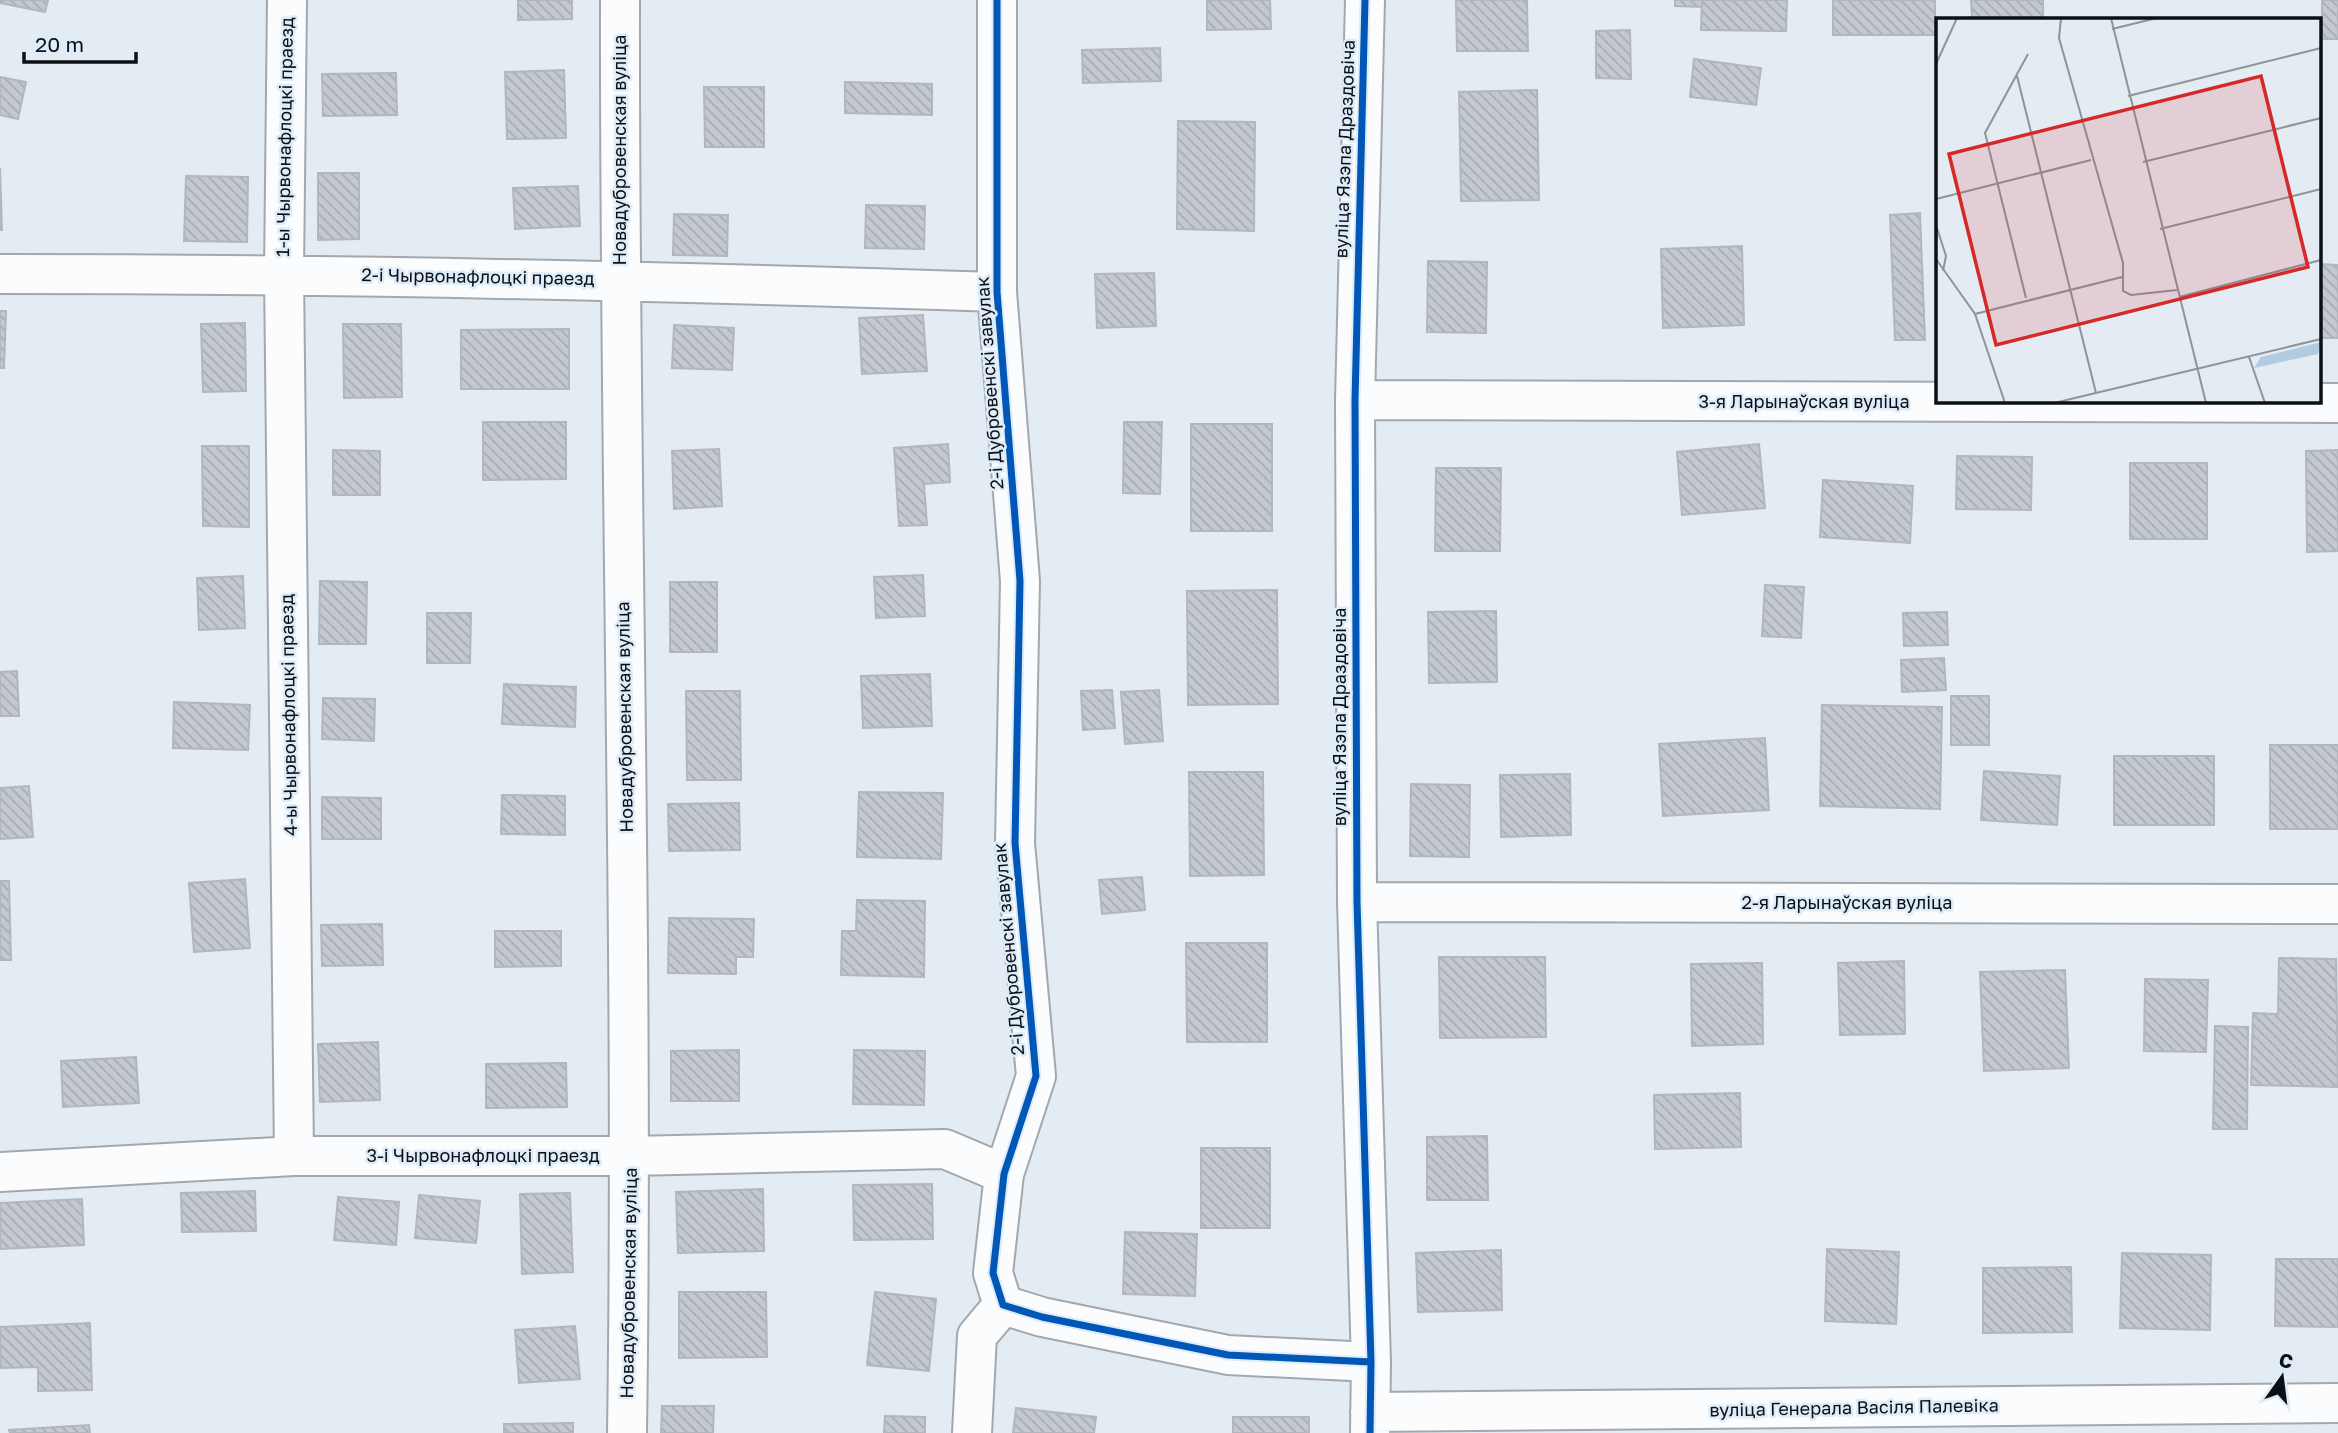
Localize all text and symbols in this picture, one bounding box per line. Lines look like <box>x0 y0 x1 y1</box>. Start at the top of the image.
street label: 1-ы Чырвонафлоцкі праезд <box>271 17 297 257</box>
inset map <box>1936 18 2320 402</box>
scale bar <box>24 21 136 65</box>
text: 20 m <box>35 31 84 57</box>
street label: Новадубровенская вуліца <box>608 34 630 266</box>
street label: вуліца Язэпа Драздовіча <box>1329 39 1359 259</box>
street label: 2-і Чырвонафлоцкі праезд <box>361 263 595 289</box>
street label: 2-і Дубровенскі завулак <box>971 276 1007 490</box>
street label: 3-я Ларынаўская вуліца <box>1698 390 1910 412</box>
street label: 4-ы Чырвонафлоцкі праезд <box>275 594 301 836</box>
street label: Новадубровенская вуліца <box>611 601 637 833</box>
street label: вуліца Язэпа Драздовіча <box>1328 608 1350 826</box>
street label: 2-і Дубровенскі завулак <box>988 842 1028 1056</box>
street label: 2-я Ларынаўская вуліца <box>1741 891 1953 913</box>
street label: 3-і Чырвонафлоцкі праезд <box>366 1144 600 1166</box>
street label: Новадубровенская вуліца <box>615 1167 641 1399</box>
north arrow <box>2247 1342 2317 1412</box>
text: С <box>2277 1347 2296 1373</box>
street label: вуліца Генерала Васіля Палевіка <box>1709 1393 1999 1421</box>

